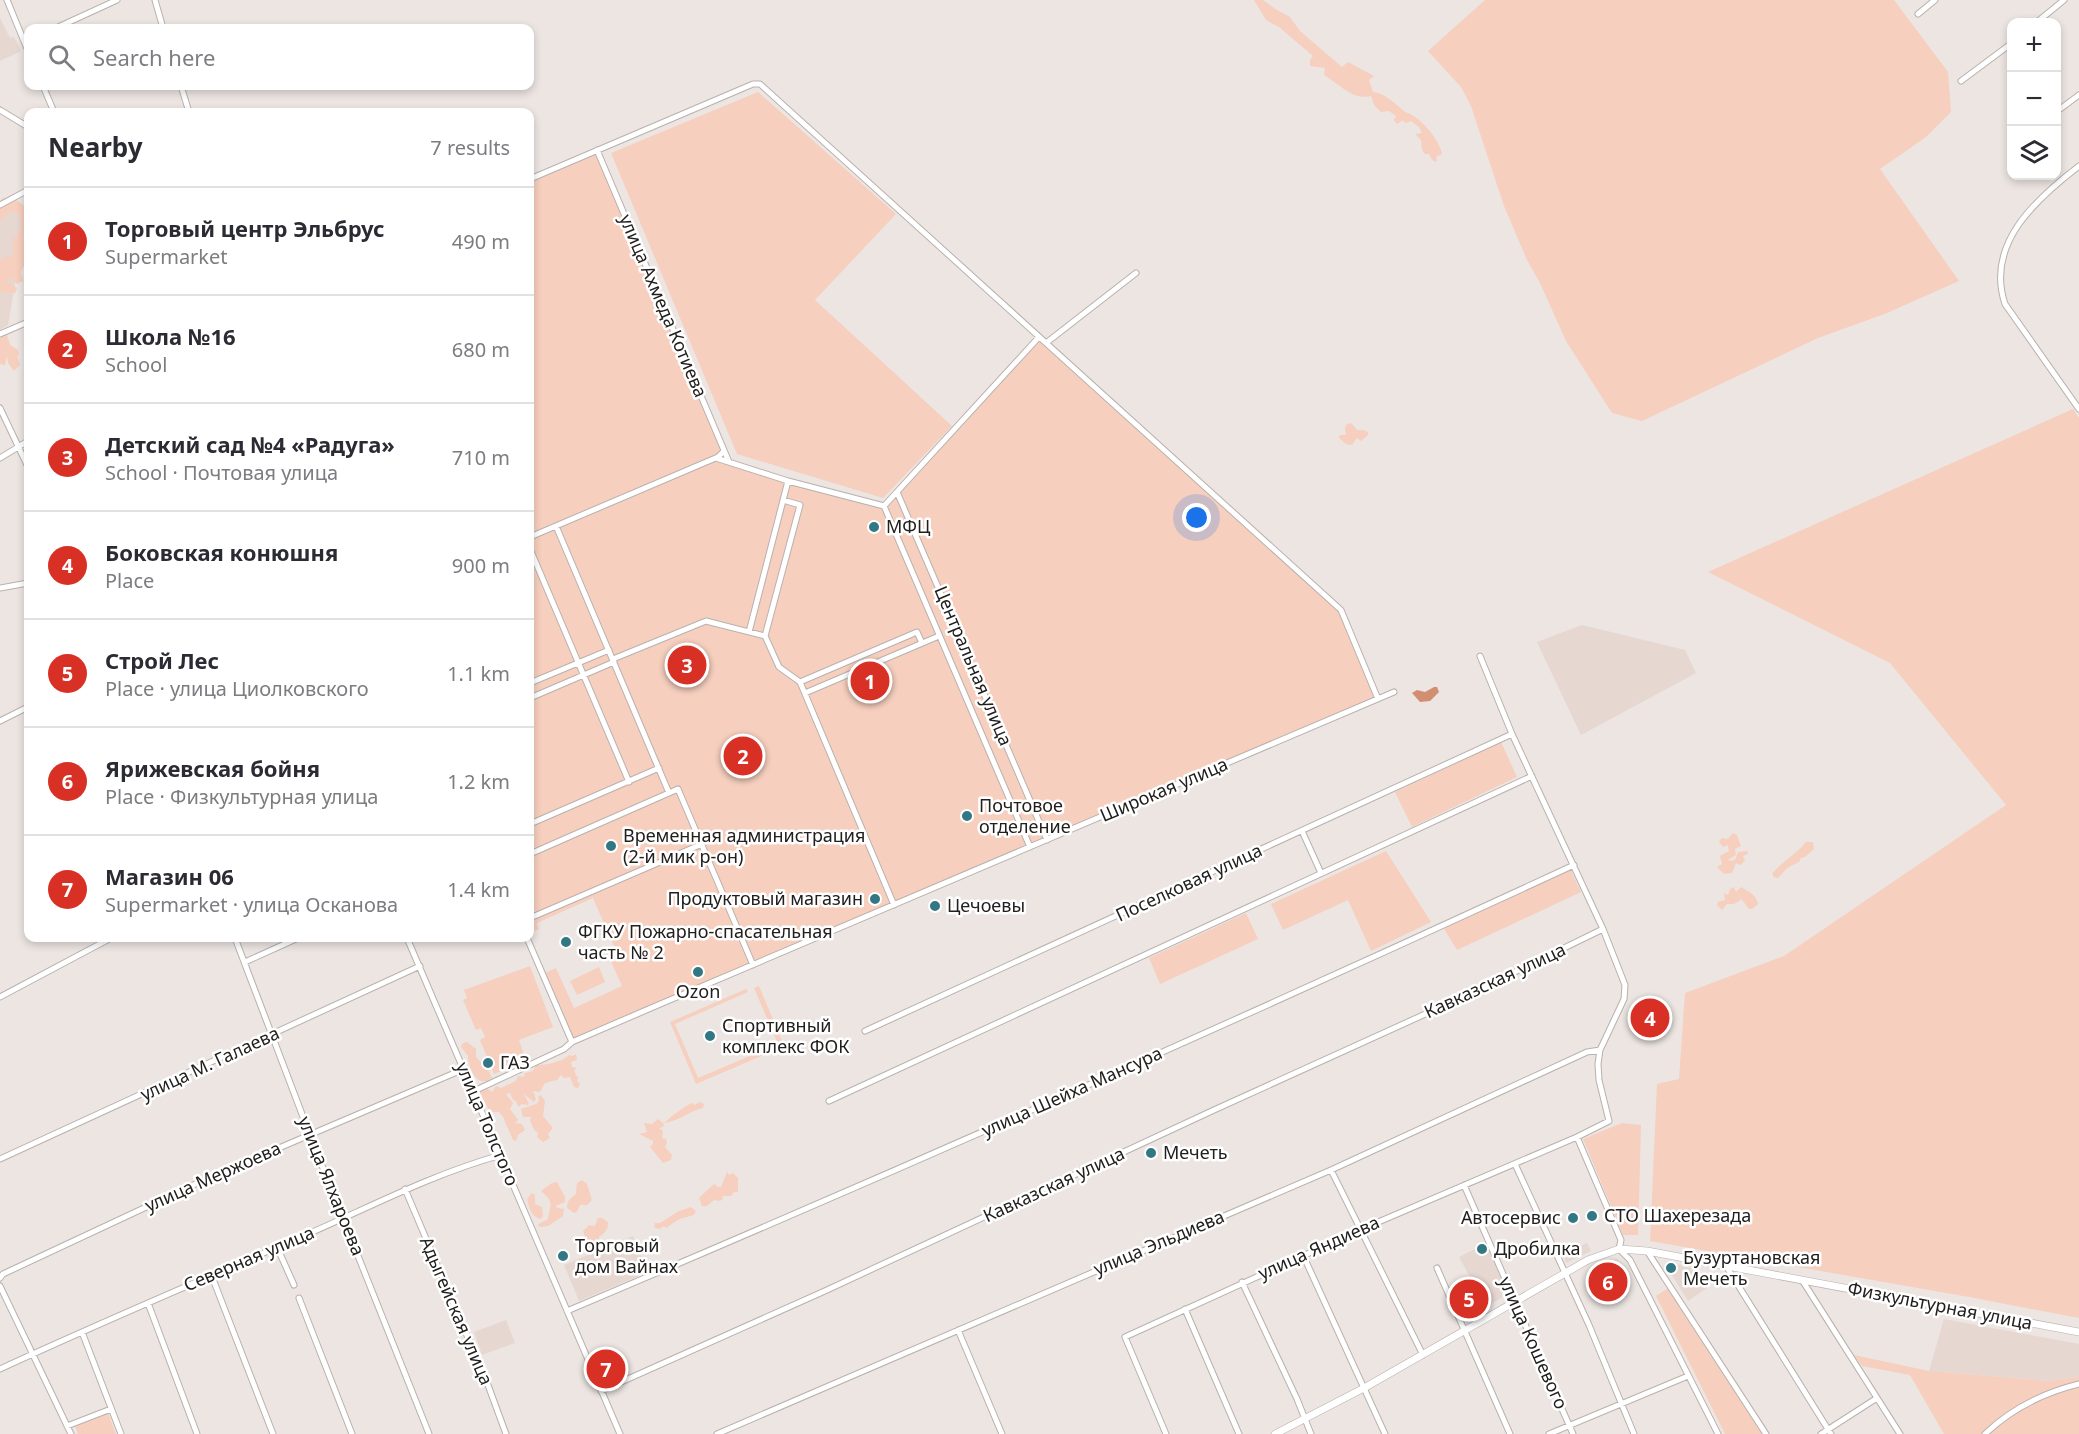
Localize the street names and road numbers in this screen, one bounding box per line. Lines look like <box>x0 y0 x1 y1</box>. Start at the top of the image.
street label: улица Ахмеда Котиева <box>614 210 713 401</box>
street label: Центральная улица <box>929 582 1018 749</box>
street label: Широкая улица <box>1096 751 1231 827</box>
street label: Поселковая улица <box>1111 838 1266 927</box>
street label: Кавказская улица <box>1420 937 1569 1023</box>
street label: улица М. Галаева <box>136 1020 283 1106</box>
street label: улица Шейха Мансура <box>977 1040 1166 1142</box>
street label: улица Толстого <box>451 1058 525 1189</box>
street label: улица Ялхароева <box>293 1112 371 1259</box>
street label: улица Мержоева <box>141 1135 284 1217</box>
street label: Кавказская улица <box>979 1141 1128 1227</box>
street label: улица Эльдиева <box>1090 1204 1228 1280</box>
street label: улица Яндиева <box>1254 1210 1383 1285</box>
street label: Северная улица <box>180 1220 318 1296</box>
street label: Адыгейская улица <box>415 1233 499 1389</box>
street label: улица Кошевого <box>1494 1273 1574 1413</box>
street label: Физкультурная улица <box>1846 1275 2034 1335</box>

